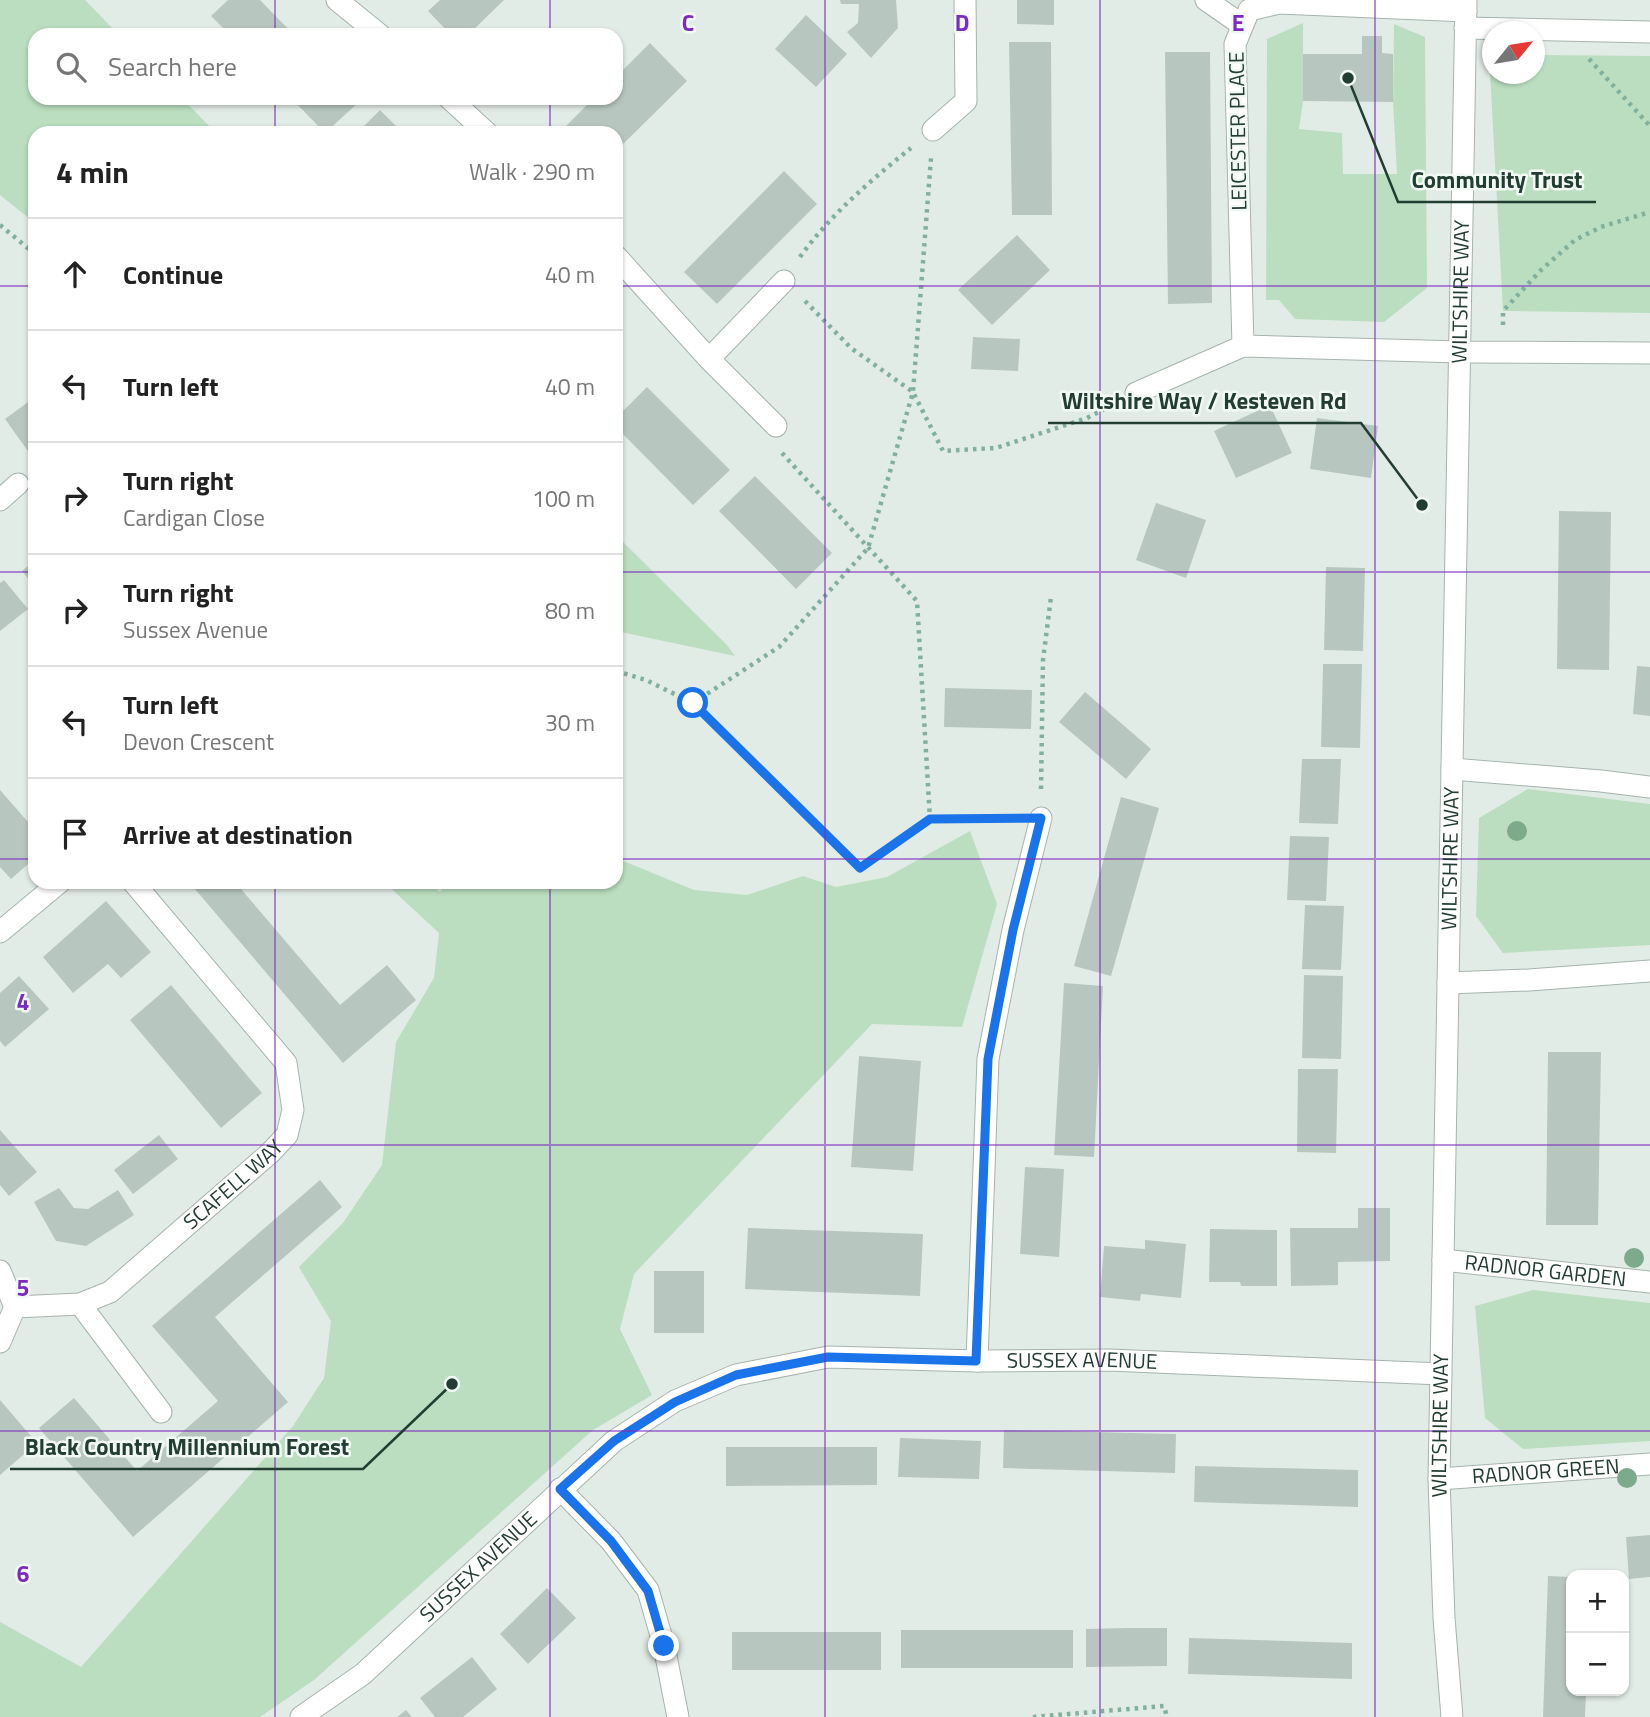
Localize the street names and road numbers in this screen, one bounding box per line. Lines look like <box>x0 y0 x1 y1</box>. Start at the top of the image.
street label: LEICESTER PLACE <box>1220 51 1254 211</box>
street label: WILTSHIRE WAY <box>1442 219 1477 364</box>
street label: WILTSHIRE WAY <box>1432 786 1467 931</box>
street label: SCAFELL WAY <box>176 1131 291 1237</box>
street label: RADNOR GARDEN <box>1463 1245 1628 1294</box>
street label: SUSSEX AVENUE <box>1006 1343 1158 1377</box>
street label: WILTSHIRE WAY <box>1422 1353 1456 1498</box>
street label: RADNOR GREEN <box>1471 1449 1621 1492</box>
street label: SUSSEX AVENUE <box>412 1503 544 1629</box>

